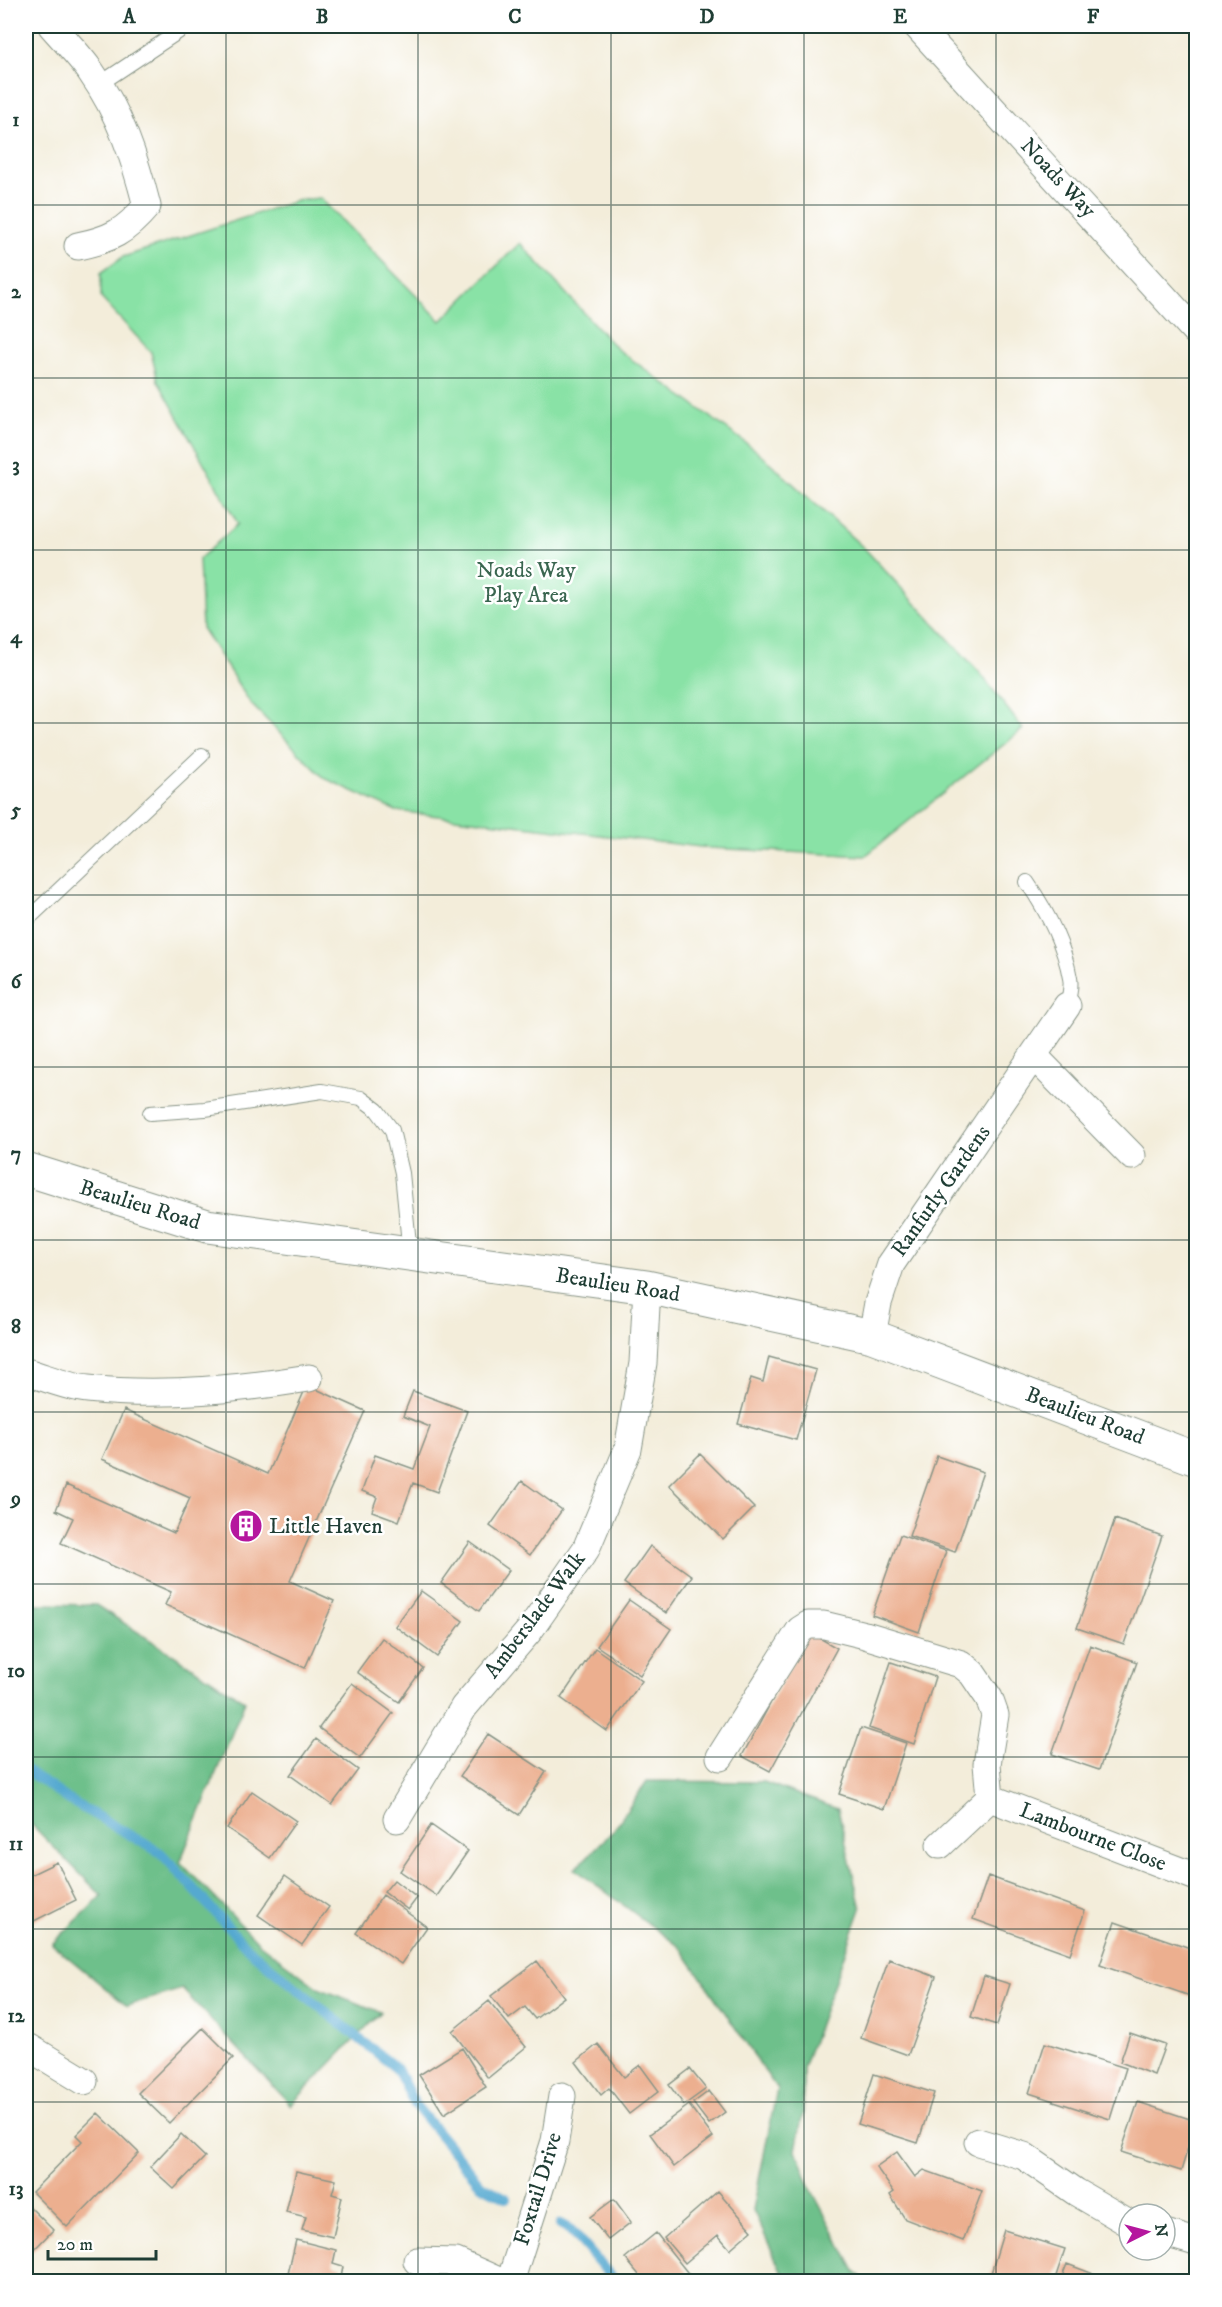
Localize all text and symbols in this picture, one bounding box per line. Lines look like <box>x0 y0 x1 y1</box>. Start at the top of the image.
text: A <box>122 5 137 30</box>
text: B <box>316 5 328 30</box>
text: C <box>508 5 522 30</box>
text: D <box>700 5 715 30</box>
text: E <box>893 5 907 30</box>
text: F <box>1087 5 1100 30</box>
text: 1 <box>12 108 20 133</box>
street label: Noads Way <box>1014 133 1102 224</box>
text: 2 <box>11 280 22 305</box>
text: 3 <box>12 453 20 478</box>
park label: Noads Way Play Area <box>476 557 576 609</box>
text: 4 <box>10 625 23 650</box>
text: 5 <box>10 798 21 823</box>
text: 6 <box>11 970 23 995</box>
street label: Ranfurly Gardens <box>886 1120 996 1262</box>
text: 7 <box>11 1142 21 1167</box>
street label: Beaulieu Road <box>76 1174 204 1236</box>
street label: Beaulieu Road <box>554 1262 682 1308</box>
text: 8 <box>11 1315 21 1340</box>
street label: Beaulieu Road <box>1022 1381 1148 1451</box>
text: 9 <box>9 1487 21 1512</box>
building icon: Little Haven <box>228 1508 264 1544</box>
place label: Little Haven <box>269 1513 383 1540</box>
street label: Amberslade Walk <box>479 1546 592 1684</box>
text: 10 <box>7 1659 25 1684</box>
street label: Lambourne Close <box>1016 1797 1170 1877</box>
text: 11 <box>9 1832 23 1857</box>
text: 12 <box>7 2004 26 2029</box>
street label: Foxtail Drive <box>508 2129 568 2249</box>
text: 13 <box>9 2177 23 2202</box>
north arrow <box>1117 2202 1177 2262</box>
scale bar <box>48 2223 156 2261</box>
text: N <box>1150 2223 1172 2238</box>
text: 20 m <box>57 2234 93 2256</box>

